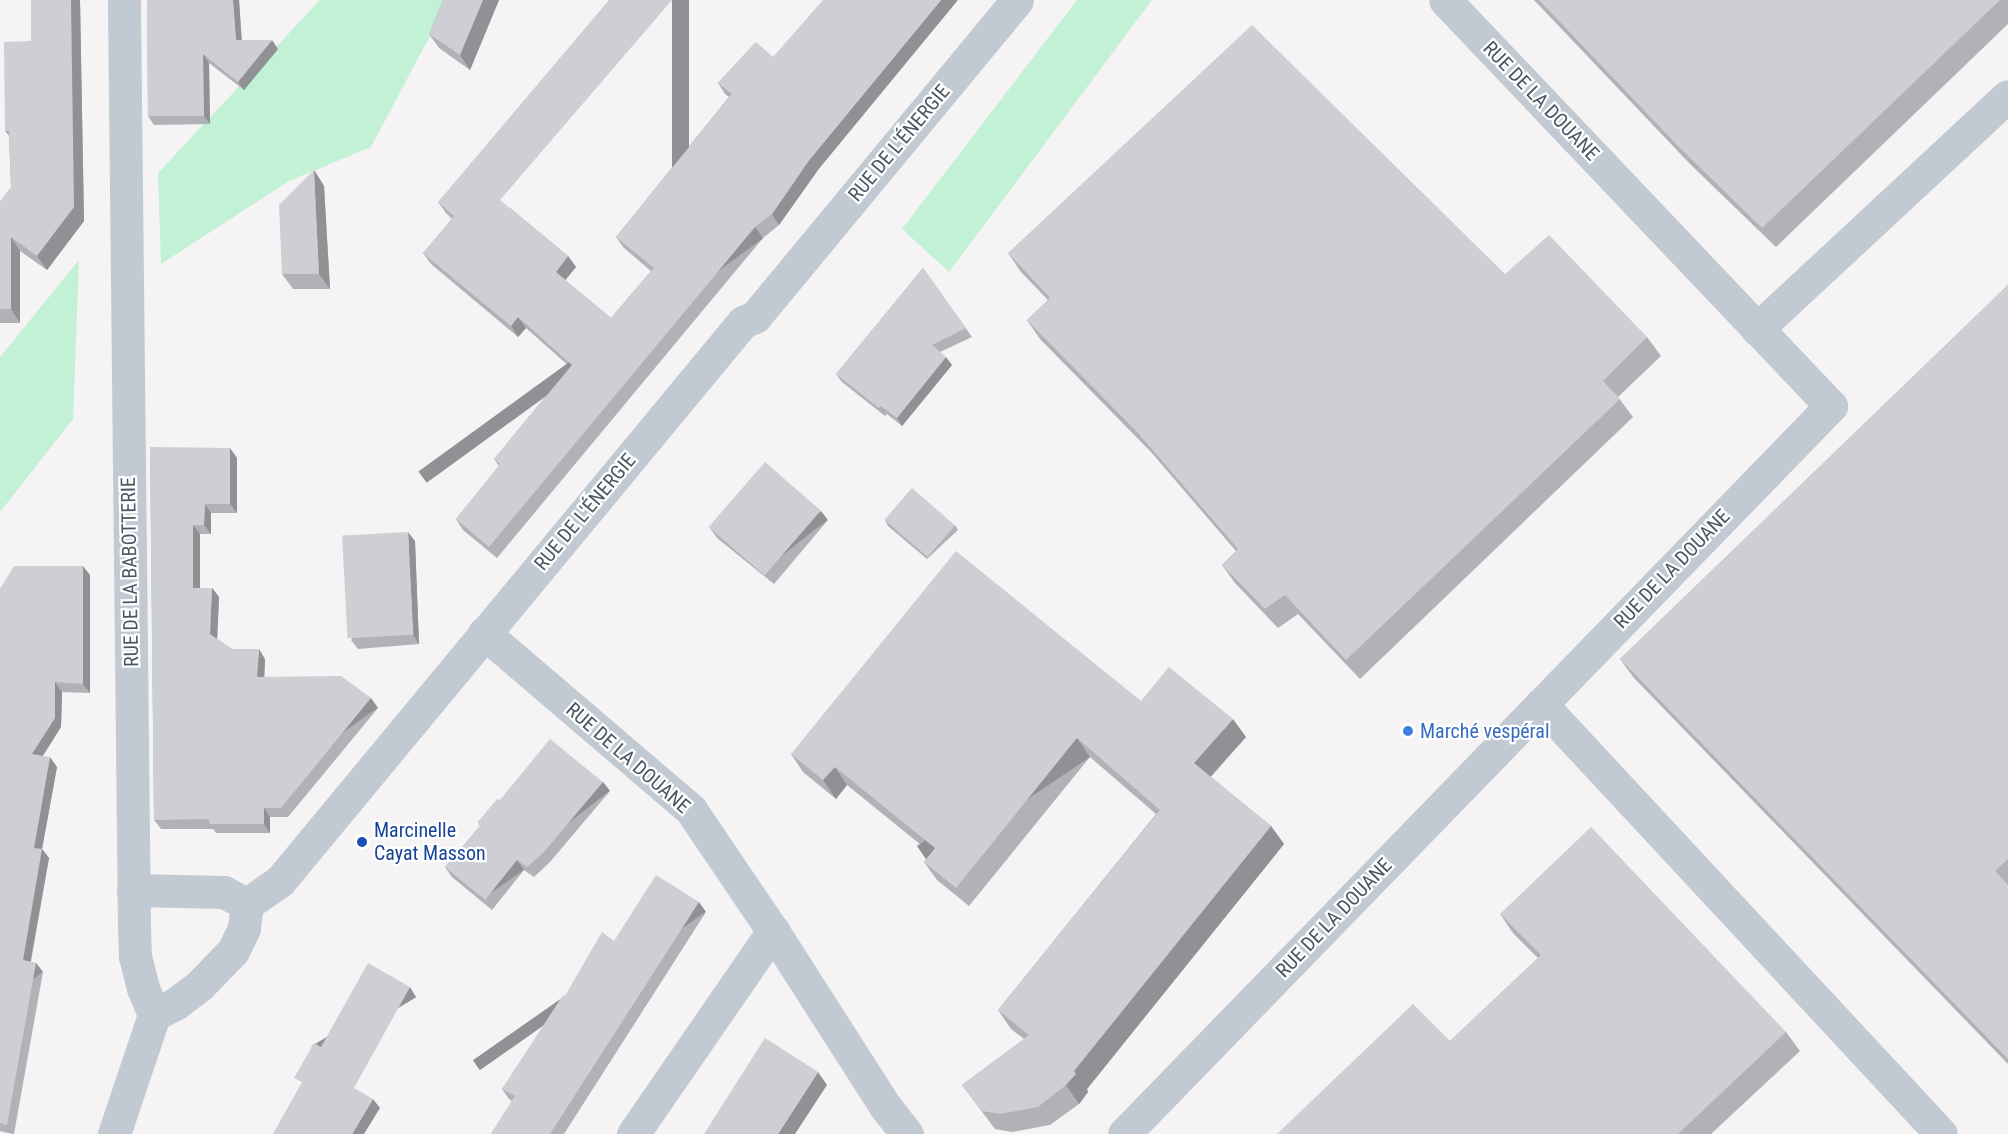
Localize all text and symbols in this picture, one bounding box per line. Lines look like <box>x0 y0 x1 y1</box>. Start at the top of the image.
street label: RUE DE LA DOUANE <box>1478 36 1604 166</box>
street label: RUE DE L'ÉNERGIE <box>843 80 955 206</box>
street label: RUE DE L'ÉNERGIE <box>529 449 641 575</box>
street label: RUE DE LA BABOTTERIE <box>116 477 144 667</box>
street label: RUE DE LA DOUANE <box>1609 504 1735 634</box>
street label: RUE DE LA DOUANE <box>561 698 695 818</box>
place label: Marché vespéral <box>1420 719 1549 743</box>
marker: Marché vespéral <box>1401 724 1415 738</box>
place label: Marcinelle Cayat Masson <box>374 819 486 866</box>
marker: Marcinelle Cayat Masson <box>355 835 369 849</box>
street label: RUE DE LA DOUANE <box>1271 853 1397 983</box>

